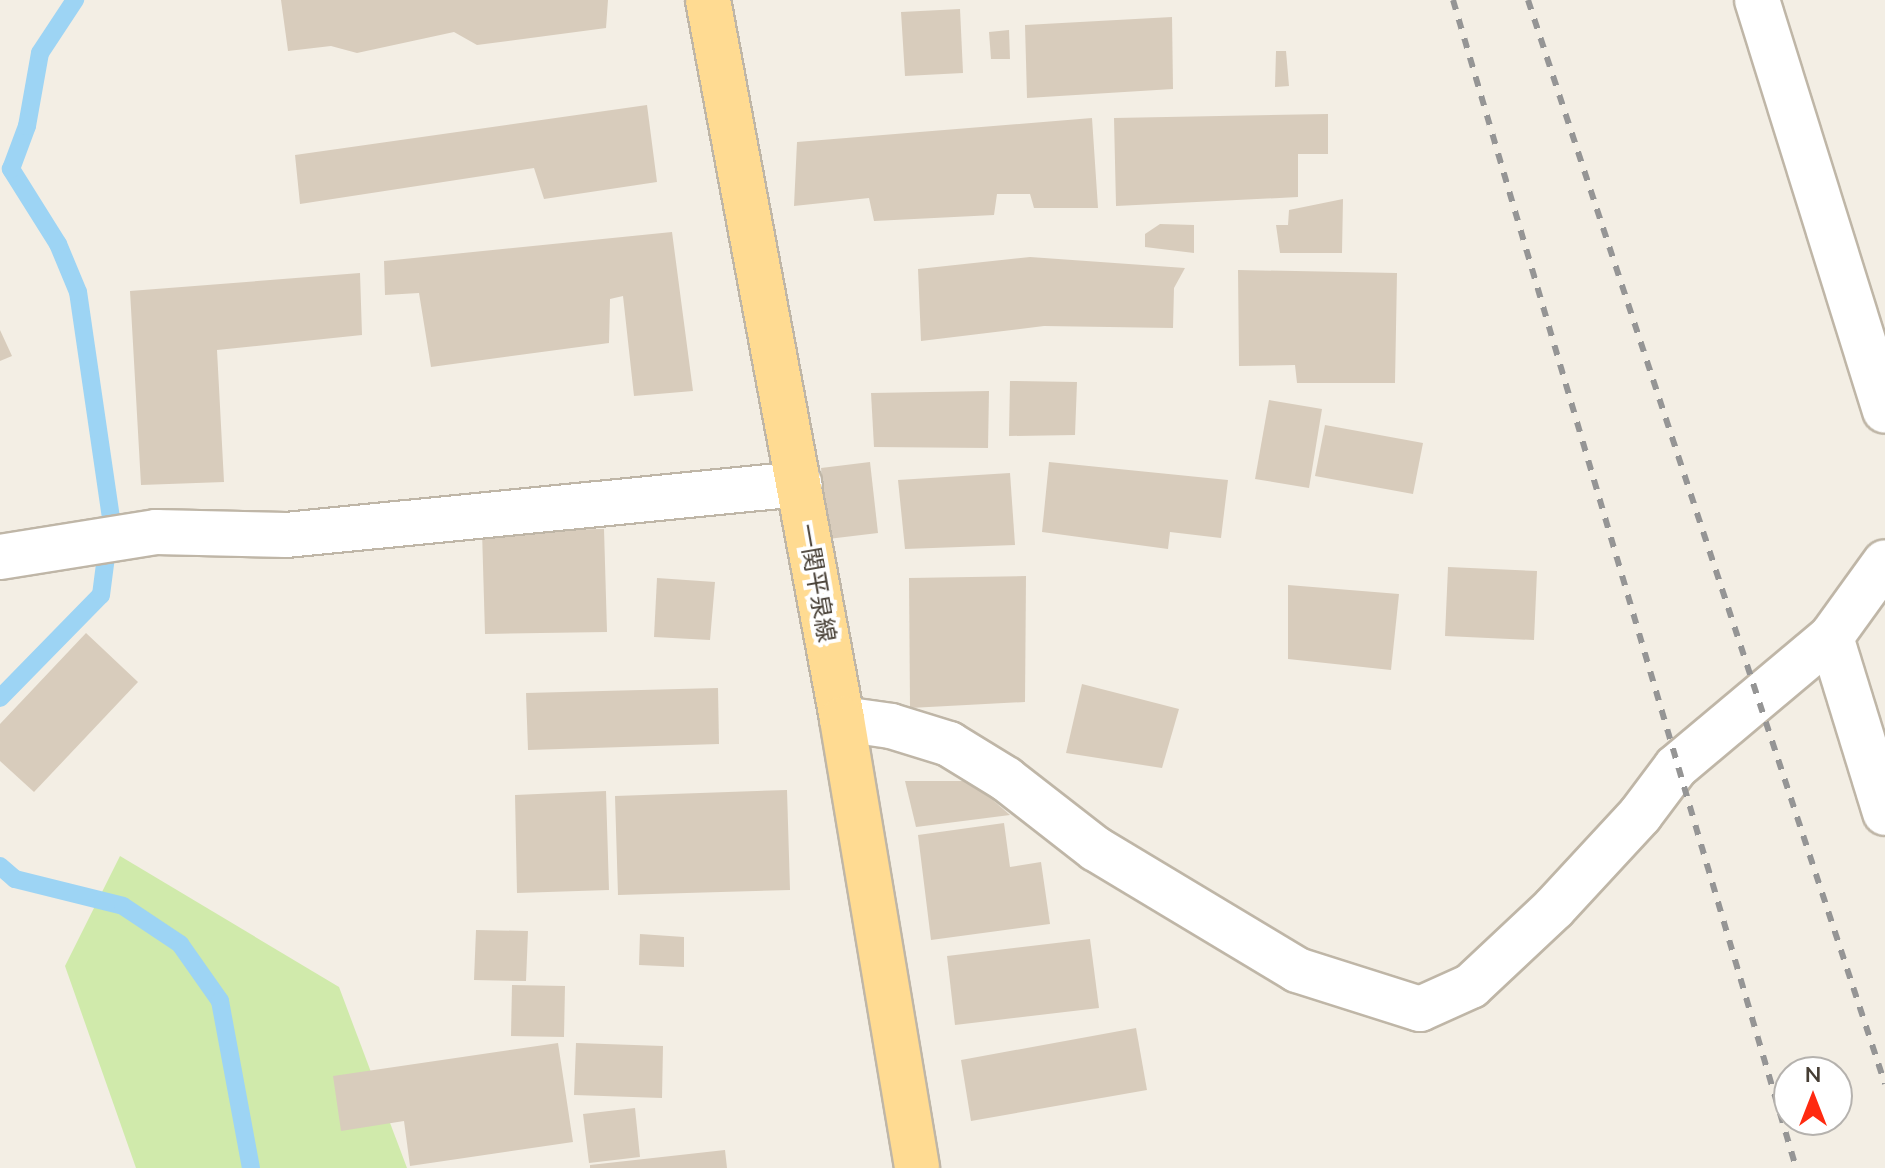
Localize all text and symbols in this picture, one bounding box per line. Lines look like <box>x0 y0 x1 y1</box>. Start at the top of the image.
street label: 一関平泉線 <box>792 521 842 645</box>
north arrow <box>1773 1056 1853 1136</box>
text: N <box>1805 1060 1821 1088</box>

